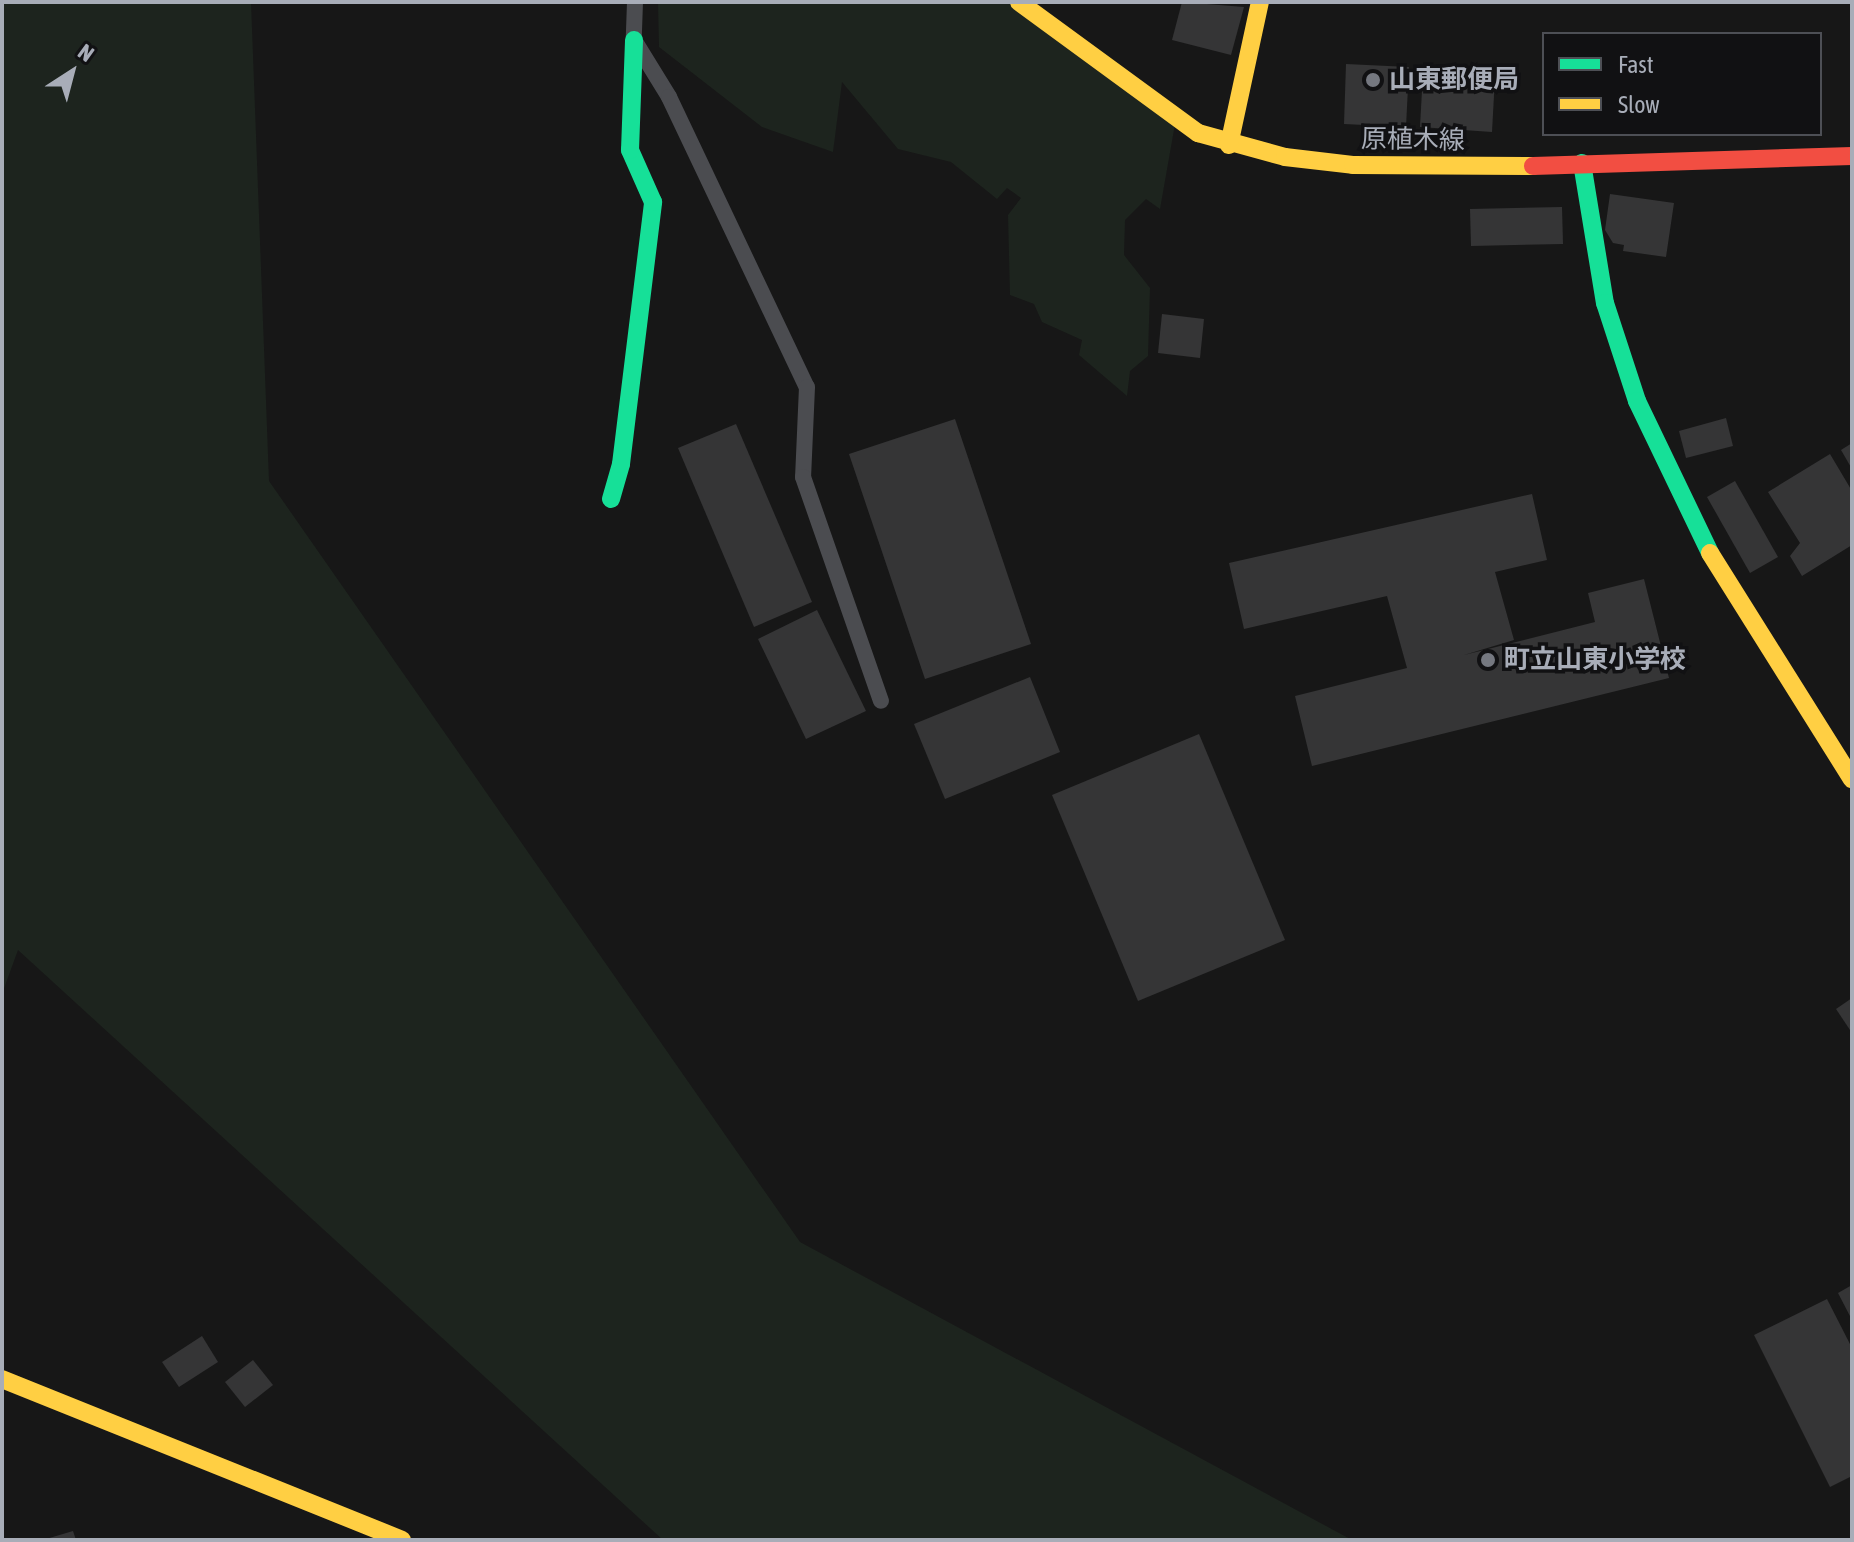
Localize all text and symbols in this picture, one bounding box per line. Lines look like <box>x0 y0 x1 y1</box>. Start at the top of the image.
north arrow <box>32 32 112 112</box>
legend <box>1542 32 1822 136</box>
text: N <box>73 38 99 67</box>
text: Fast <box>1618 51 1654 78</box>
place label: 山東郵便局 <box>1389 64 1519 96</box>
marker: 山東郵便局 <box>1364 71 1382 89</box>
text: Slow <box>1618 91 1660 118</box>
street label: 原植木線 <box>1361 123 1465 157</box>
place label: 町立山東小学校 <box>1504 644 1686 676</box>
marker: 町立山東小学校 <box>1479 651 1497 669</box>

